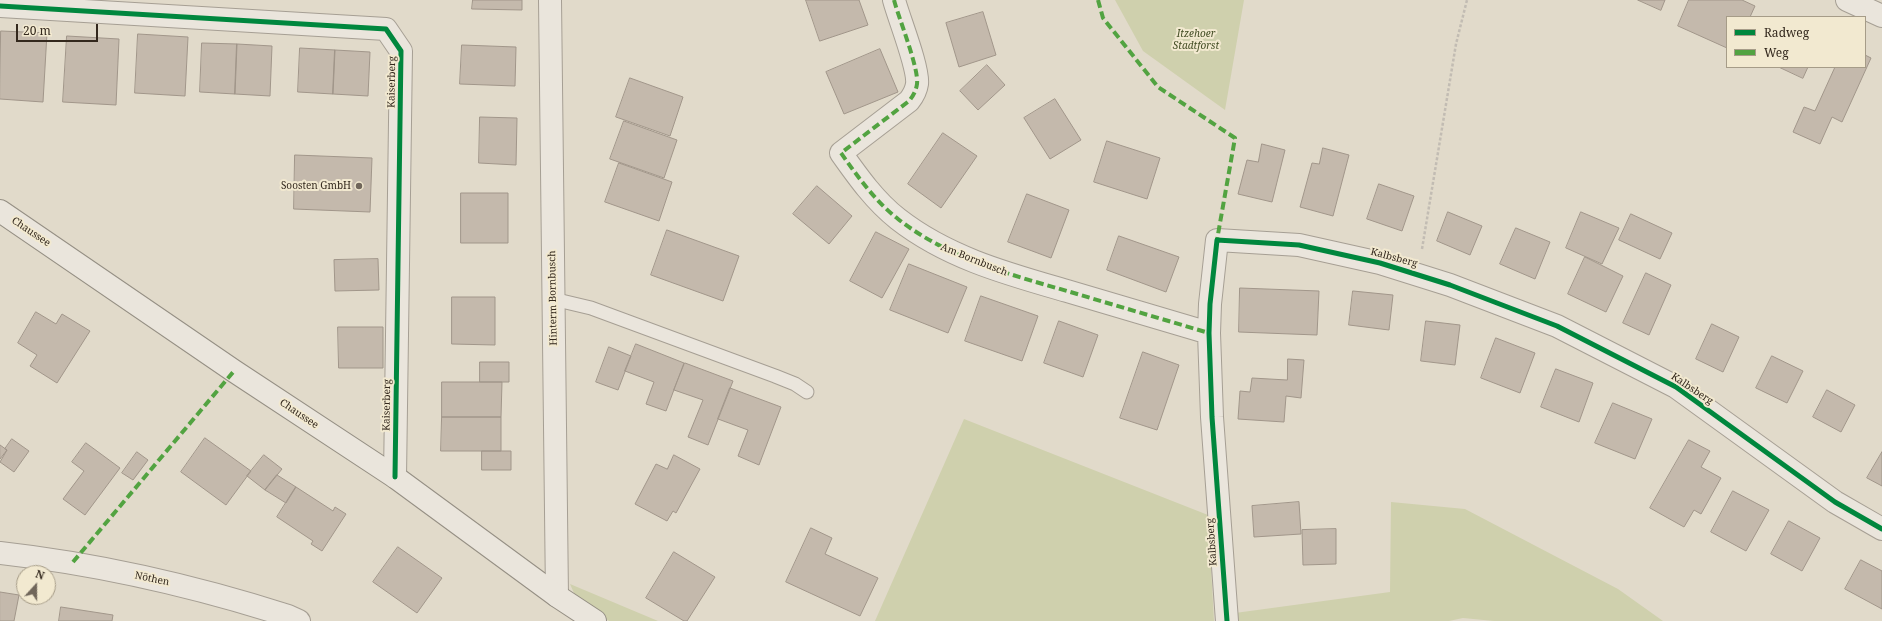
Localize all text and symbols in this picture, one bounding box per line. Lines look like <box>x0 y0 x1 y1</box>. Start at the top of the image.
scale bar <box>18 16 100 42</box>
legend <box>1726 16 1866 68</box>
text: 20 m <box>23 22 51 39</box>
text: Radweg <box>1764 24 1809 41</box>
park label: Itzehoer Stadtforst <box>1173 28 1219 52</box>
text: Weg <box>1764 44 1789 61</box>
street label: Kaiserberg <box>386 56 398 108</box>
place label: Soosten GmbH <box>281 180 351 192</box>
marker: Soosten GmbH <box>354 181 364 191</box>
street label: Chaussee <box>9 215 53 249</box>
street label: Am Bornbusch <box>939 241 1009 279</box>
street label: Kalbsberg <box>1369 246 1419 270</box>
street label: Hinterm Bornbusch <box>546 250 560 346</box>
street label: Kalbsberg <box>1669 371 1715 407</box>
street label: Kaiserberg <box>381 379 393 431</box>
street label: Chaussee <box>277 397 321 431</box>
street label: Kalbsberg <box>1204 518 1220 566</box>
north arrow <box>16 565 56 605</box>
text: N <box>33 566 47 583</box>
street label: Nöthen <box>134 569 170 589</box>

